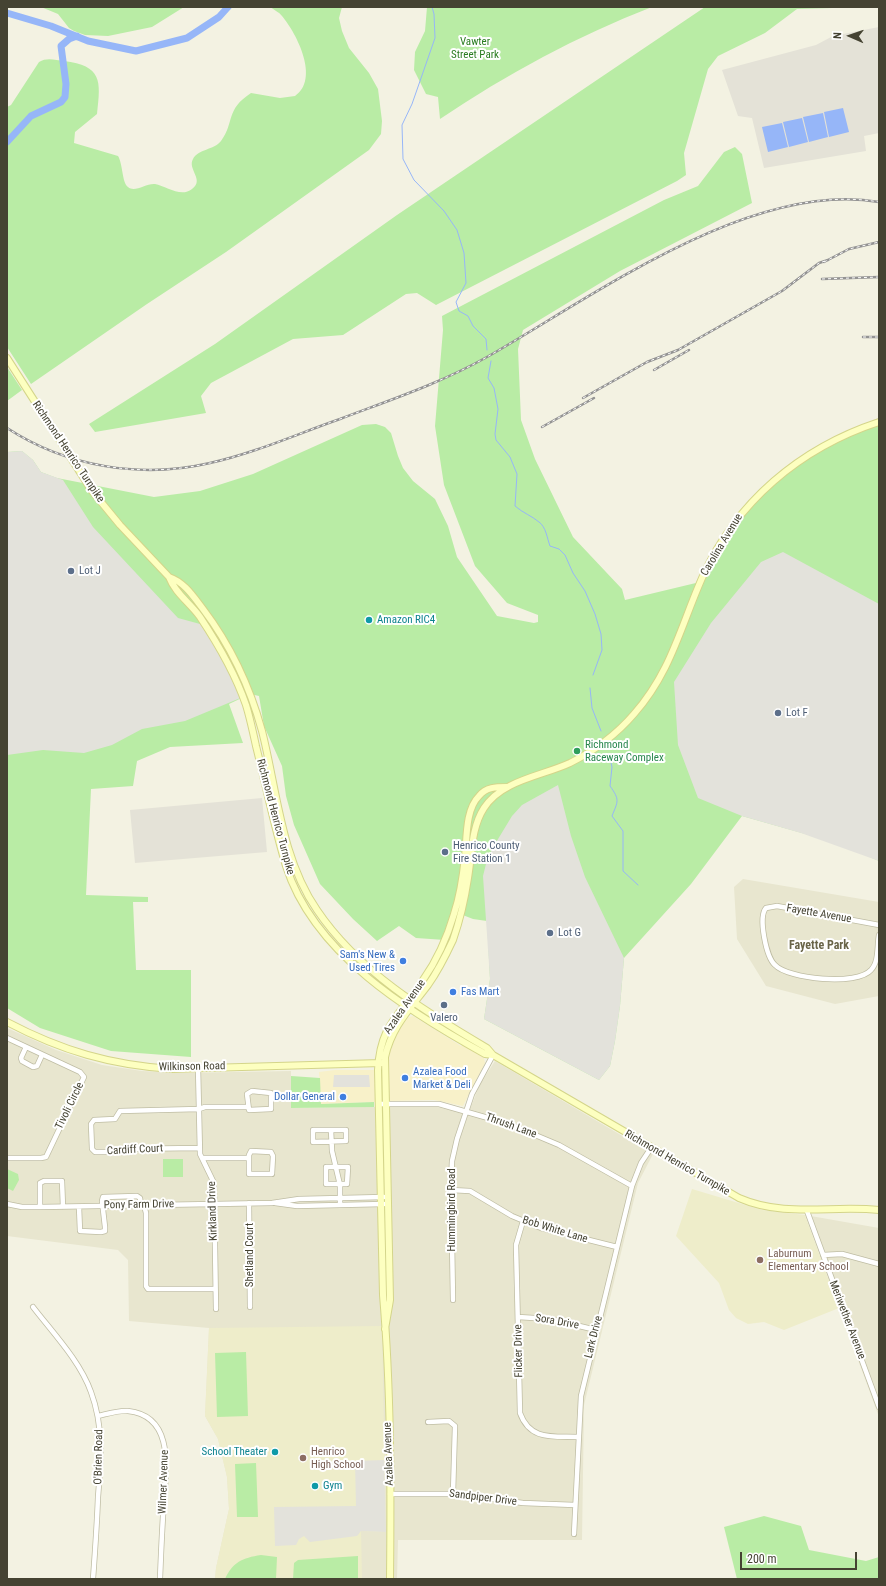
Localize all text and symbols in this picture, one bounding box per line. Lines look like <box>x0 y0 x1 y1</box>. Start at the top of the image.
north arrow <box>830 16 870 56</box>
text: N <box>831 32 844 39</box>
park label: Vawter Street Park <box>451 35 499 61</box>
street label: Richmond Henrico Turnpike <box>29 399 107 505</box>
street label: Carolina Avenue <box>698 512 746 578</box>
place label: Lot J <box>79 564 101 578</box>
marker: Lot J <box>66 566 76 576</box>
place label: Amazon RIC4 <box>377 613 435 627</box>
marker: Amazon RIC4 <box>364 615 374 625</box>
place label: Lot F <box>786 706 808 720</box>
marker: Lot F <box>773 708 783 718</box>
place label: Richmond Raceway Complex <box>585 738 664 764</box>
marker: Richmond Raceway Complex <box>572 746 582 756</box>
street label: Richmond Henrico Turnpike <box>253 758 297 876</box>
place label: Henrico County Fire Station 1 <box>453 839 520 865</box>
marker: Henrico County Fire Station 1 <box>440 847 450 857</box>
street label: Fayette Avenue <box>785 902 853 926</box>
place label: Lot G <box>558 926 581 940</box>
marker: Lot G <box>545 928 555 938</box>
district label: Fayette Park <box>789 939 849 953</box>
place label: Sam's New & Used Tires <box>340 948 395 974</box>
marker: Sam's New & Used Tires <box>398 956 408 966</box>
street label: Azalea Avenue <box>381 977 429 1037</box>
place label: Fas Mart <box>461 985 499 999</box>
marker: Fas Mart <box>448 987 458 997</box>
marker: Valero <box>439 1000 449 1010</box>
place label: Valero <box>430 1011 458 1025</box>
street label: Wilkinson Road <box>159 1060 225 1074</box>
place label: Azalea Food Market & Deli <box>413 1065 471 1091</box>
marker: Azalea Food Market & Deli <box>400 1073 410 1083</box>
street label: Tivoli Circle <box>53 1080 87 1132</box>
place label: Dollar General <box>274 1090 335 1104</box>
marker: Dollar General <box>338 1092 348 1102</box>
street label: Thrush Lane <box>484 1111 538 1141</box>
street label: Richmond Henrico Turnpike <box>622 1127 732 1199</box>
street label: Cardiff Court <box>107 1142 163 1158</box>
street label: Hummingbird Road <box>445 1168 459 1252</box>
street label: Kirkland Drive <box>205 1181 221 1241</box>
street label: Pony Farm Drive <box>104 1198 174 1212</box>
street label: Bob White Lane <box>521 1214 589 1246</box>
street label: Shetland Court <box>243 1223 257 1287</box>
place label: Laburnum Elementary School <box>768 1247 849 1273</box>
marker: Laburnum Elementary School <box>755 1255 765 1265</box>
street label: Meriwether Avenue <box>826 1279 868 1361</box>
street label: Sora Drive <box>534 1312 580 1332</box>
street label: Lark Drive <box>582 1314 606 1360</box>
street label: Flicker Drive <box>512 1324 526 1378</box>
street label: Azalea Avenue <box>381 1422 397 1486</box>
street label: O'Brien Road <box>92 1429 106 1485</box>
place label: School Theater <box>202 1445 267 1459</box>
place label: Henrico High School <box>311 1445 363 1471</box>
marker: School Theater <box>270 1447 280 1457</box>
street label: Wilmer Avenue <box>156 1450 172 1514</box>
marker: Henrico High School <box>298 1453 308 1463</box>
place label: Gym <box>323 1479 342 1493</box>
marker: Gym <box>310 1481 320 1491</box>
street label: Sandpiper Drive <box>448 1487 518 1509</box>
scale bar <box>742 1544 859 1570</box>
text: 200 m <box>747 1552 777 1566</box>

